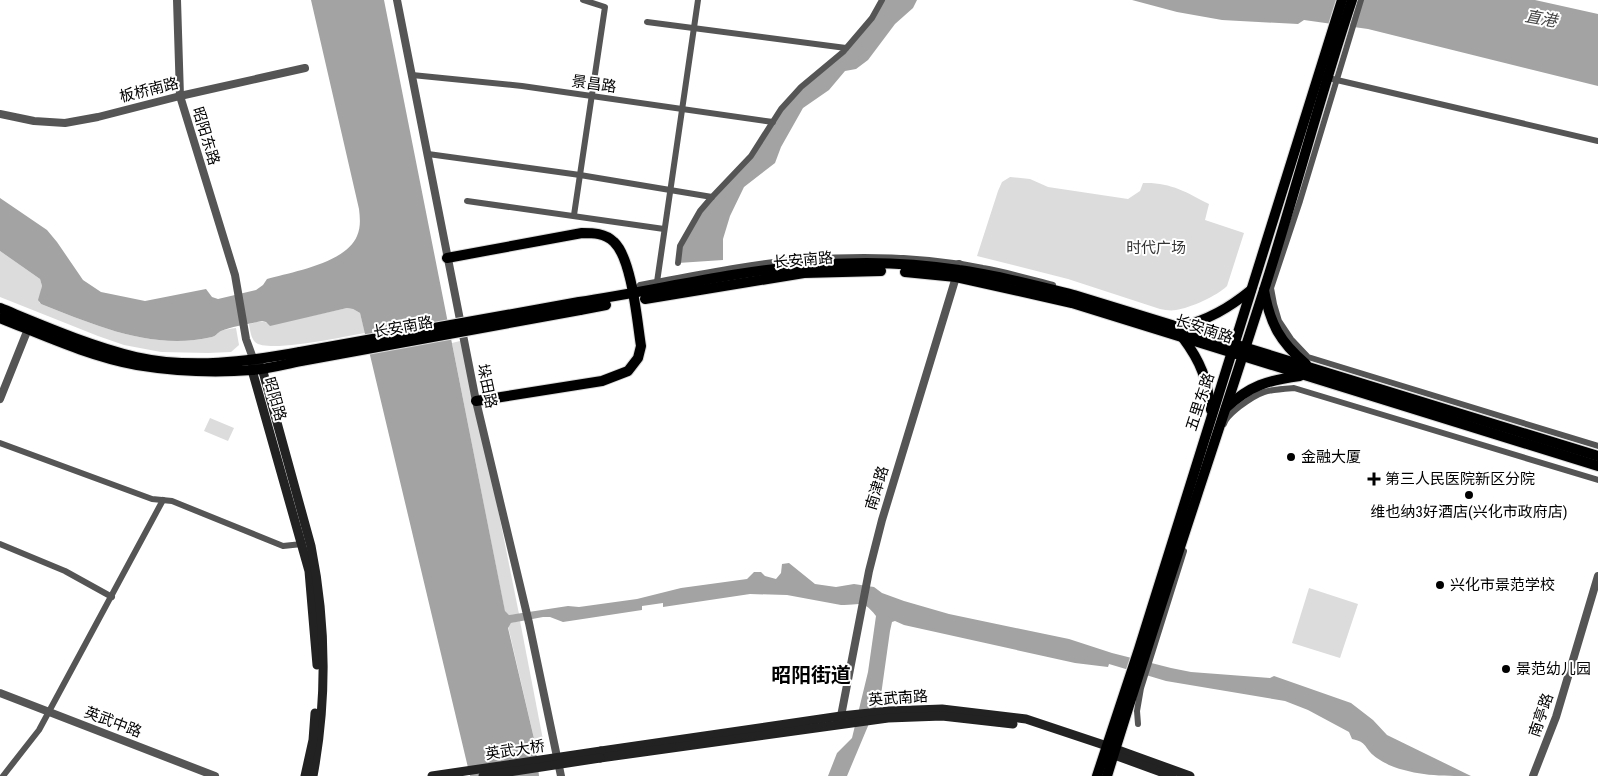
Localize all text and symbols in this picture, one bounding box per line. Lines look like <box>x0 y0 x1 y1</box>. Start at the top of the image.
water label: 直港 <box>1523 6 1560 31</box>
street label: 景昌路 <box>570 72 618 96</box>
street label: 板桥南路 <box>118 74 180 106</box>
street label: 昭阳东路 <box>189 105 223 167</box>
park label: 时代广场 <box>1126 239 1186 257</box>
street label: 长安南路 <box>772 248 834 272</box>
street label: 长安南路 <box>1173 311 1235 347</box>
street label: 长安南路 <box>372 313 434 341</box>
street label: 垛田路 <box>474 362 500 410</box>
street label: 五里东路 <box>1182 371 1218 433</box>
street label: 昭阳路 <box>260 375 290 423</box>
place label: 金融大厦 <box>1301 448 1361 466</box>
marker: 金融大厦 <box>1285 451 1297 463</box>
street label: 南津路 <box>862 464 892 512</box>
place label: 第三人民医院新区分院 <box>1385 470 1535 488</box>
marker: 第三人民医院新区分院 <box>1367 472 1381 486</box>
marker: 维也纳3好酒店(兴化市政府店) <box>1463 489 1475 501</box>
place label: 维也纳3好酒店(兴化市政府店) <box>1371 503 1567 521</box>
place label: 兴化市景范学校 <box>1450 576 1555 594</box>
marker: 兴化市景范学校 <box>1434 579 1446 591</box>
place label: 景范幼儿园 <box>1516 660 1591 678</box>
district label: 昭阳街道 <box>771 663 851 687</box>
marker: 景范幼儿园 <box>1500 663 1512 675</box>
street label: 英武南路 <box>867 687 929 709</box>
street label: 南亭路 <box>1525 691 1557 739</box>
street label: 英武中路 <box>82 703 144 741</box>
street label: 英武大桥 <box>484 737 546 763</box>

